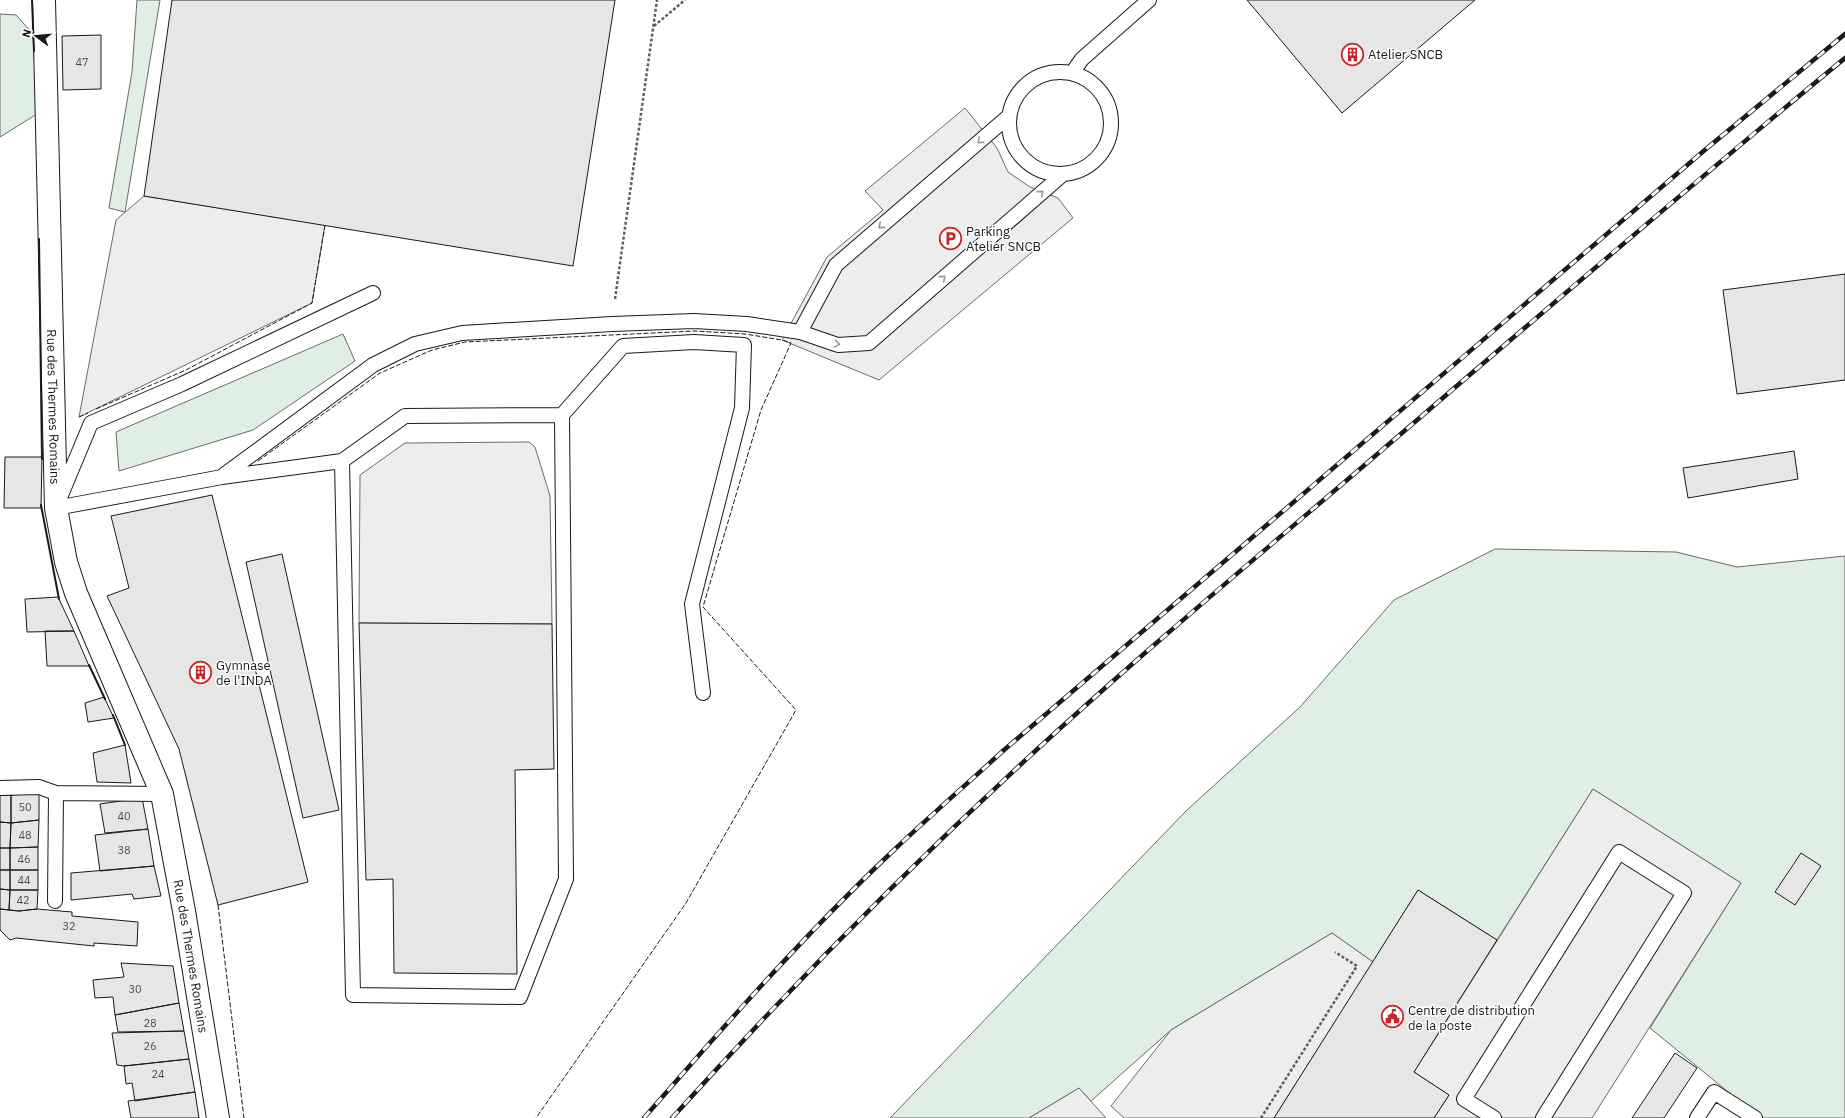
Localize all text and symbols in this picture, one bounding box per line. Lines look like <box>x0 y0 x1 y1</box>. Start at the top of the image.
north arrow <box>16 16 56 56</box>
text: N <box>19 27 34 39</box>
building icon: Atelier SNCB <box>1339 41 1365 67</box>
place label: Atelier SNCB <box>1368 46 1443 63</box>
house number: 47 <box>75 55 89 69</box>
one-way arrow <box>977 137 984 144</box>
one-way arrow <box>1036 190 1044 197</box>
one-way arrow <box>879 221 886 228</box>
place label: Parking Atelier SNCB <box>966 223 1041 255</box>
parking icon: Parking Atelier SNCB <box>937 225 963 251</box>
one-way arrow <box>938 276 946 283</box>
street label: Rue des Thermes Romains <box>43 329 64 485</box>
one-way arrow <box>834 339 841 348</box>
place label: Gymnase de l'INDA <box>216 657 272 689</box>
building icon: Gymnase de l'INDA <box>187 659 213 685</box>
house number: 50 <box>18 800 32 814</box>
house number: 40 <box>117 809 131 823</box>
house number: 48 <box>18 828 32 842</box>
house number: 38 <box>117 843 131 857</box>
house number: 46 <box>17 852 31 866</box>
house number: 44 <box>17 873 31 887</box>
street label: Rue des Thermes Romains <box>170 878 212 1034</box>
house number: 42 <box>16 893 30 907</box>
house number: 32 <box>62 919 76 933</box>
house number: 30 <box>128 982 142 996</box>
place label: Centre de distribution de la poste <box>1408 1002 1535 1034</box>
public building icon: Centre de distribution de la poste <box>1380 1004 1406 1030</box>
house number: 28 <box>143 1016 157 1030</box>
house number: 26 <box>143 1039 157 1053</box>
house number: 24 <box>151 1067 165 1081</box>

